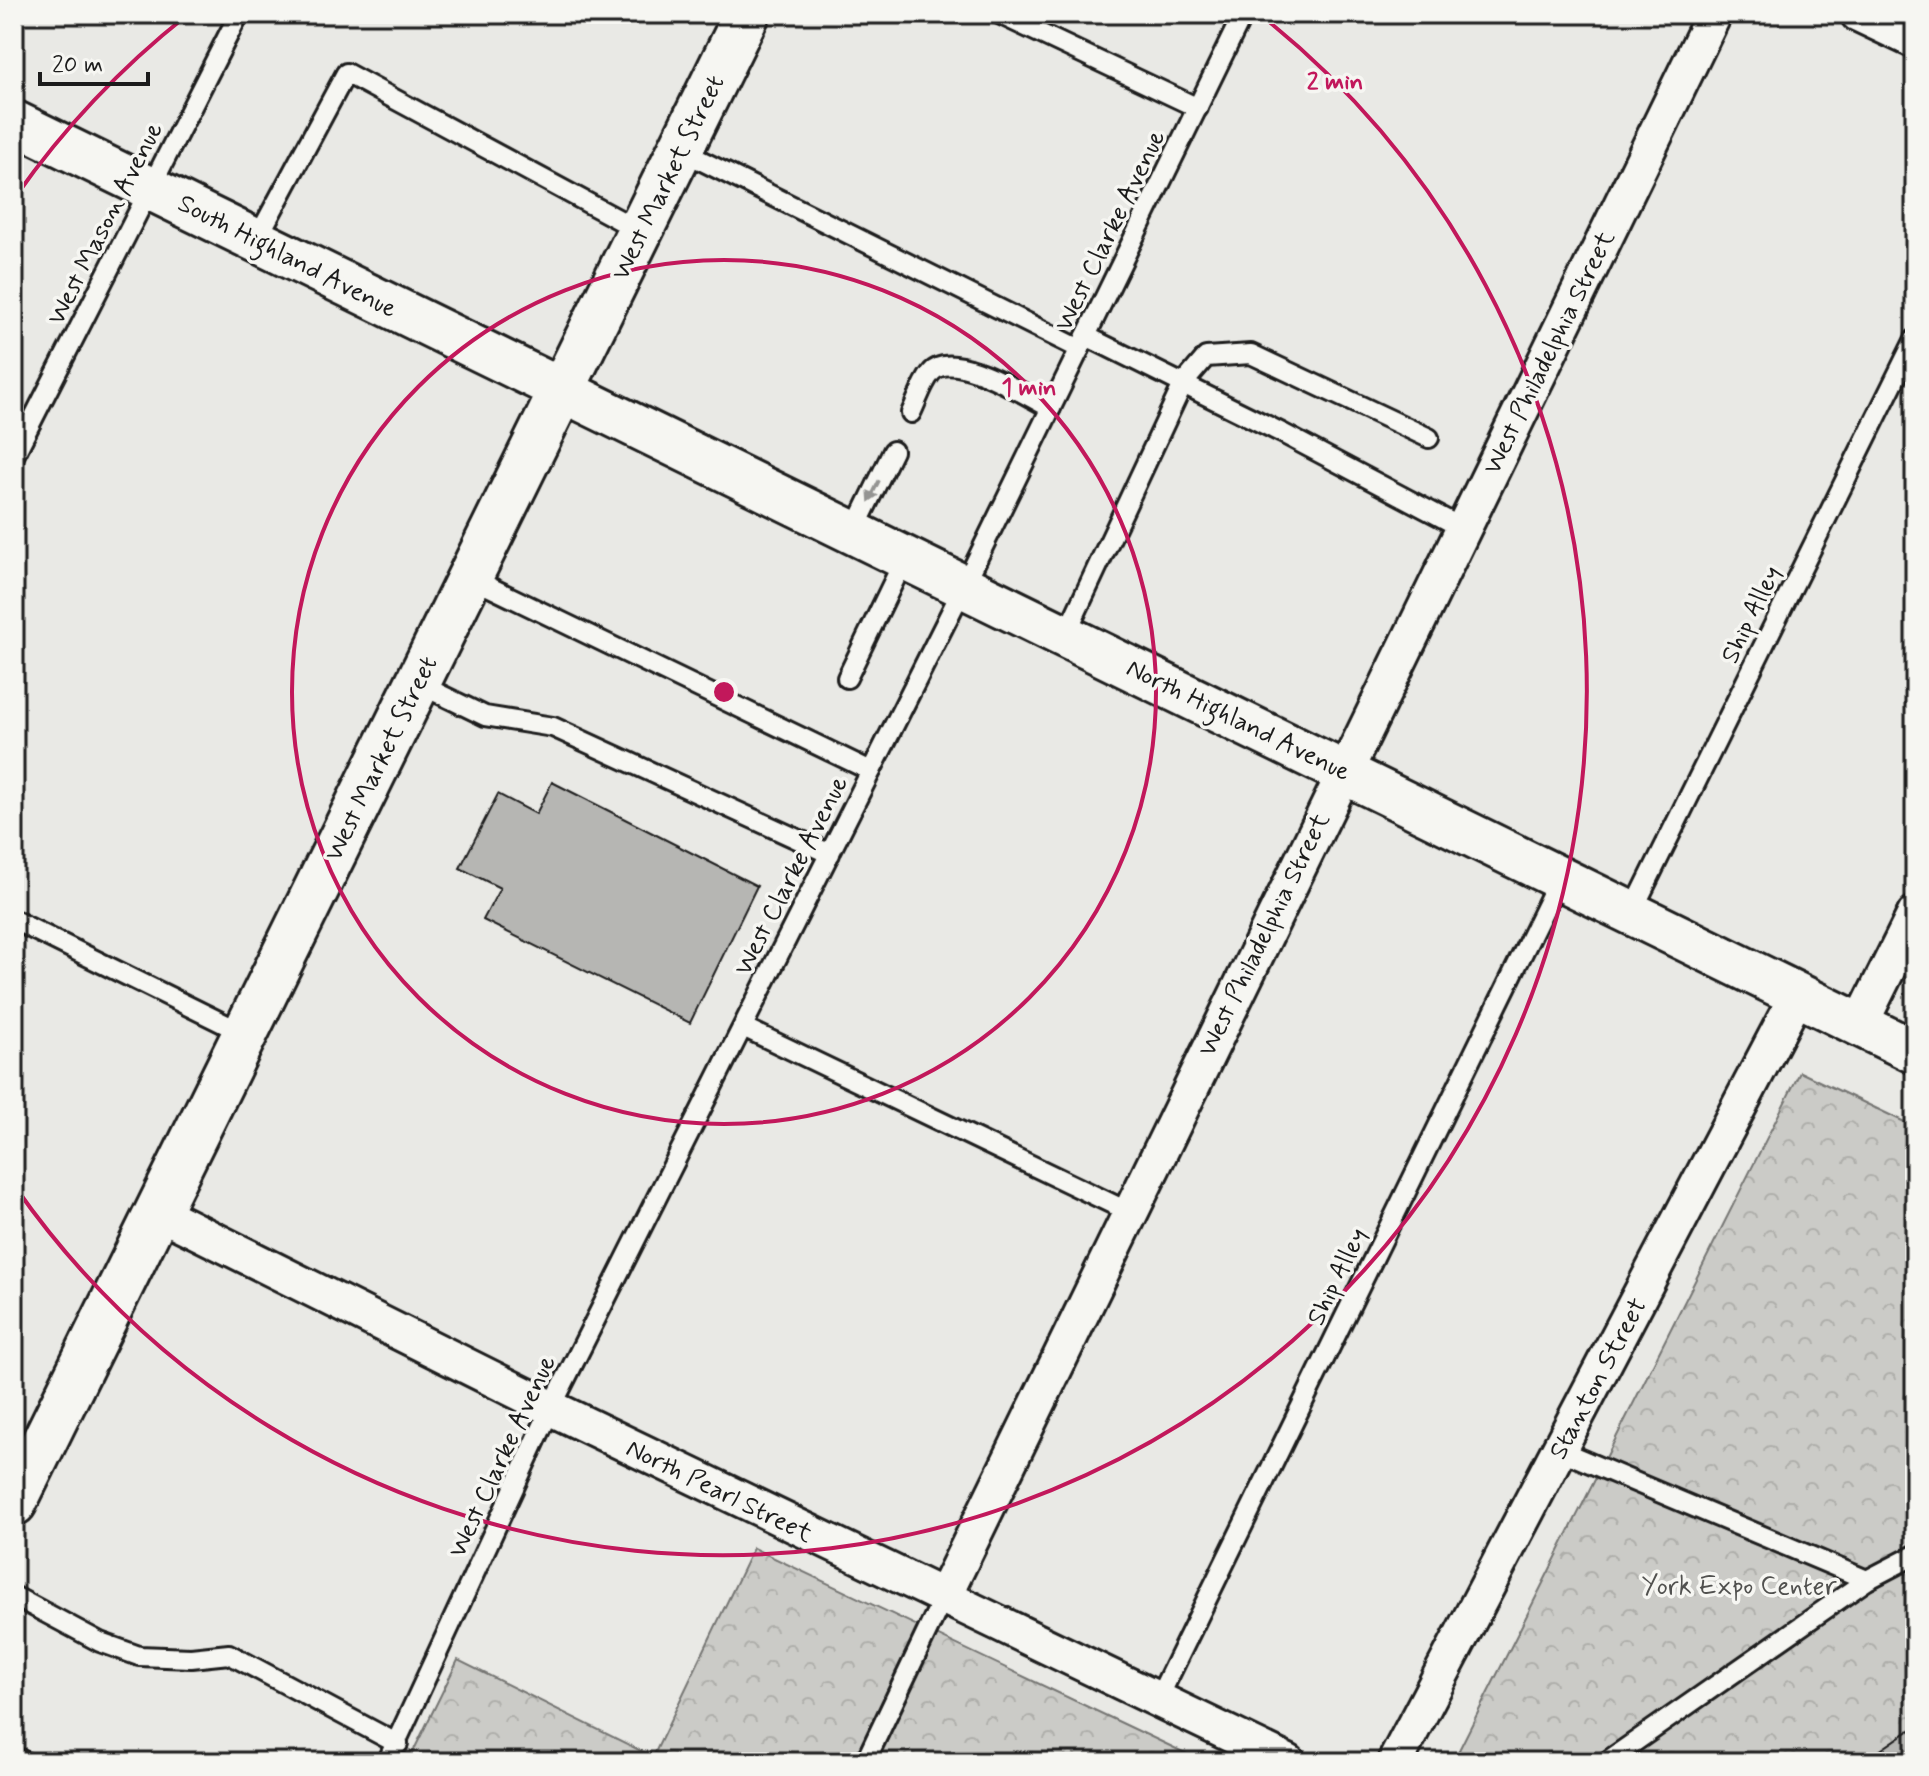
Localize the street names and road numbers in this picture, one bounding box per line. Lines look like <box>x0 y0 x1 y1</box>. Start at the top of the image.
street label: West Market Street <box>604 70 733 286</box>
street label: West Mason Avenue <box>40 117 172 331</box>
street label: West Clarke Avenue <box>1047 125 1174 337</box>
street label: South Highland Avenue <box>170 187 402 329</box>
street label: West Philadelphia Street <box>1476 225 1624 480</box>
street label: Ship Alley <box>1714 560 1790 669</box>
street label: West Market Street <box>317 651 446 867</box>
street label: North Highland Avenue <box>1119 652 1356 793</box>
street label: West Clarke Avenue <box>727 770 857 981</box>
street label: West Philadelphia Street <box>1191 807 1339 1062</box>
street label: Ship Alley <box>1300 1222 1376 1331</box>
street label: Stanton Street <box>1542 1292 1656 1466</box>
street label: West Clarke Avenue <box>441 1350 565 1564</box>
street label: North Pearl Street <box>620 1432 818 1552</box>

